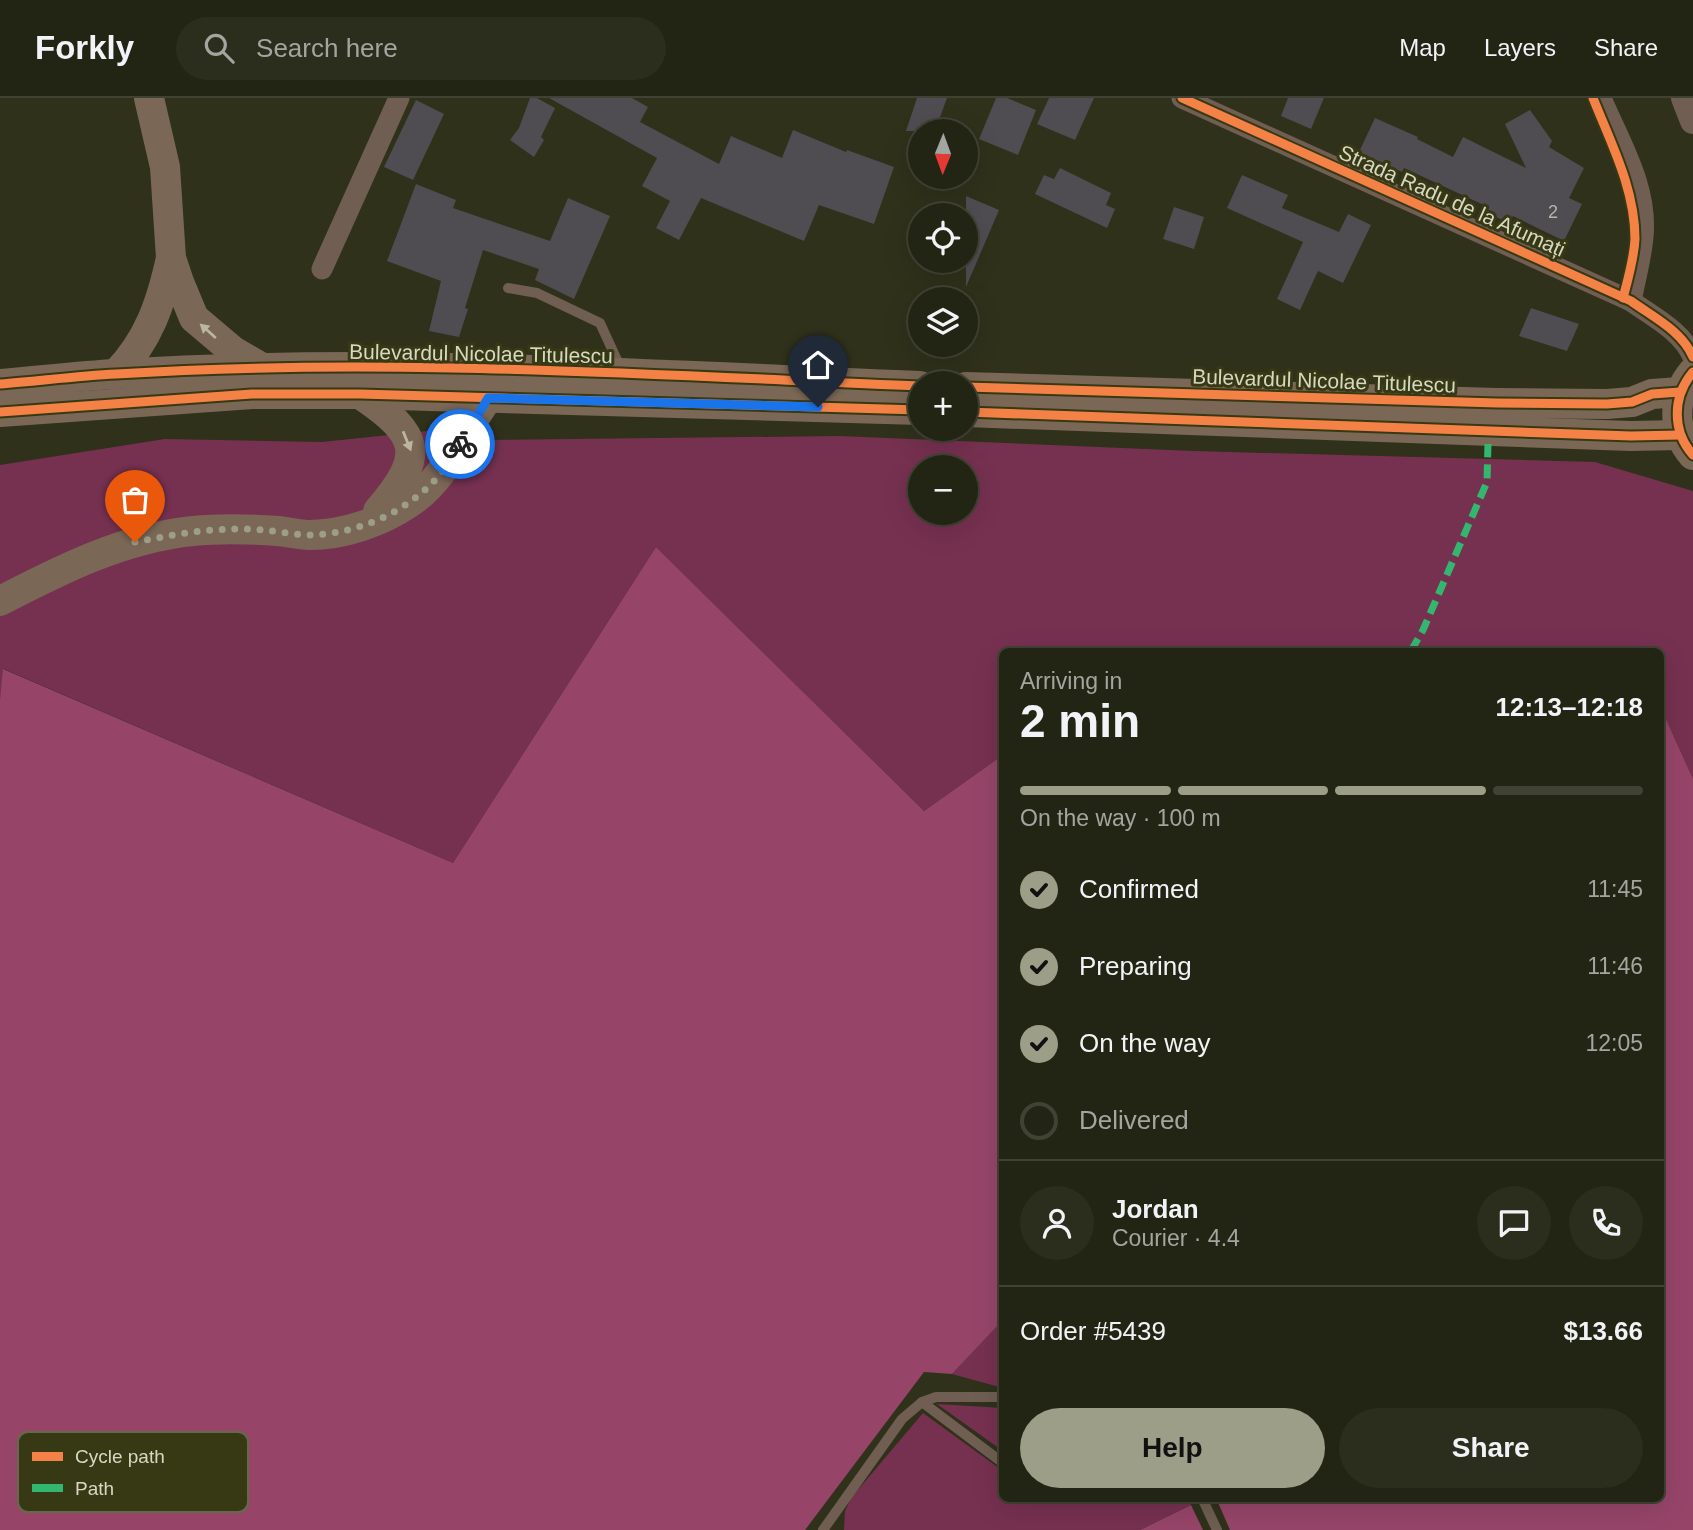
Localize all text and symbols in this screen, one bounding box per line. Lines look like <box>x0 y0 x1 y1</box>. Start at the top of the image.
search box <box>176 17 666 80</box>
text: Forkly <box>35 29 134 66</box>
icon: search <box>200 29 238 67</box>
text: Search here <box>256 33 398 63</box>
text: Map <box>1399 34 1446 61</box>
text: Layers <box>1484 34 1556 61</box>
text: Share <box>1594 34 1658 61</box>
north arrow <box>908 119 978 189</box>
map controls <box>908 119 978 525</box>
street label: Strada Radu de la Afumați <box>1336 140 1569 261</box>
house number: 2 <box>1548 202 1558 222</box>
button: locate <box>908 203 978 273</box>
button: layers <box>908 287 978 357</box>
one-way arrow <box>200 323 217 339</box>
pin <box>788 335 848 407</box>
street label: Bulevardul Nicolae Titulescu <box>349 340 613 367</box>
icon: home <box>799 346 837 384</box>
street label: Bulevardul Nicolae Titulescu <box>1192 364 1456 397</box>
button: + <box>908 371 978 441</box>
courier <box>425 409 495 479</box>
icon: bike <box>441 425 479 463</box>
one-way arrow <box>401 431 412 452</box>
button: − <box>908 455 978 525</box>
pin <box>105 470 165 542</box>
icon: bag <box>116 481 154 519</box>
text: Arriving in <box>1020 668 1122 694</box>
text: 12:13–12:18 <box>1496 692 1643 722</box>
text: 2 min <box>1020 695 1140 747</box>
text: On the way · 100 m <box>1020 805 1221 831</box>
icon: check <box>1020 871 1058 909</box>
text: Confirmed <box>1079 874 1199 904</box>
text: 11:45 <box>1587 876 1643 902</box>
icon: check <box>1020 948 1058 986</box>
text: Preparing <box>1079 951 1192 981</box>
text: 11:46 <box>1587 953 1643 979</box>
icon: check <box>1020 1025 1058 1063</box>
text: On the way <box>1079 1028 1211 1058</box>
text: 12:05 <box>1585 1030 1643 1056</box>
text: Delivered <box>1079 1105 1189 1135</box>
button: person <box>1020 1186 1094 1260</box>
button: chat <box>1477 1186 1551 1260</box>
button: phone <box>1569 1186 1643 1260</box>
text: Jordan <box>1112 1194 1199 1224</box>
text: Courier · 4.4 <box>1112 1225 1240 1251</box>
text: Order #5439 <box>1020 1316 1166 1346</box>
text: $13.66 <box>1563 1316 1643 1346</box>
button: Help <box>1020 1408 1325 1488</box>
button: Share <box>1339 1408 1643 1488</box>
legend <box>18 1432 248 1512</box>
text: Cycle path <box>75 1446 165 1467</box>
text: Path <box>75 1478 114 1499</box>

